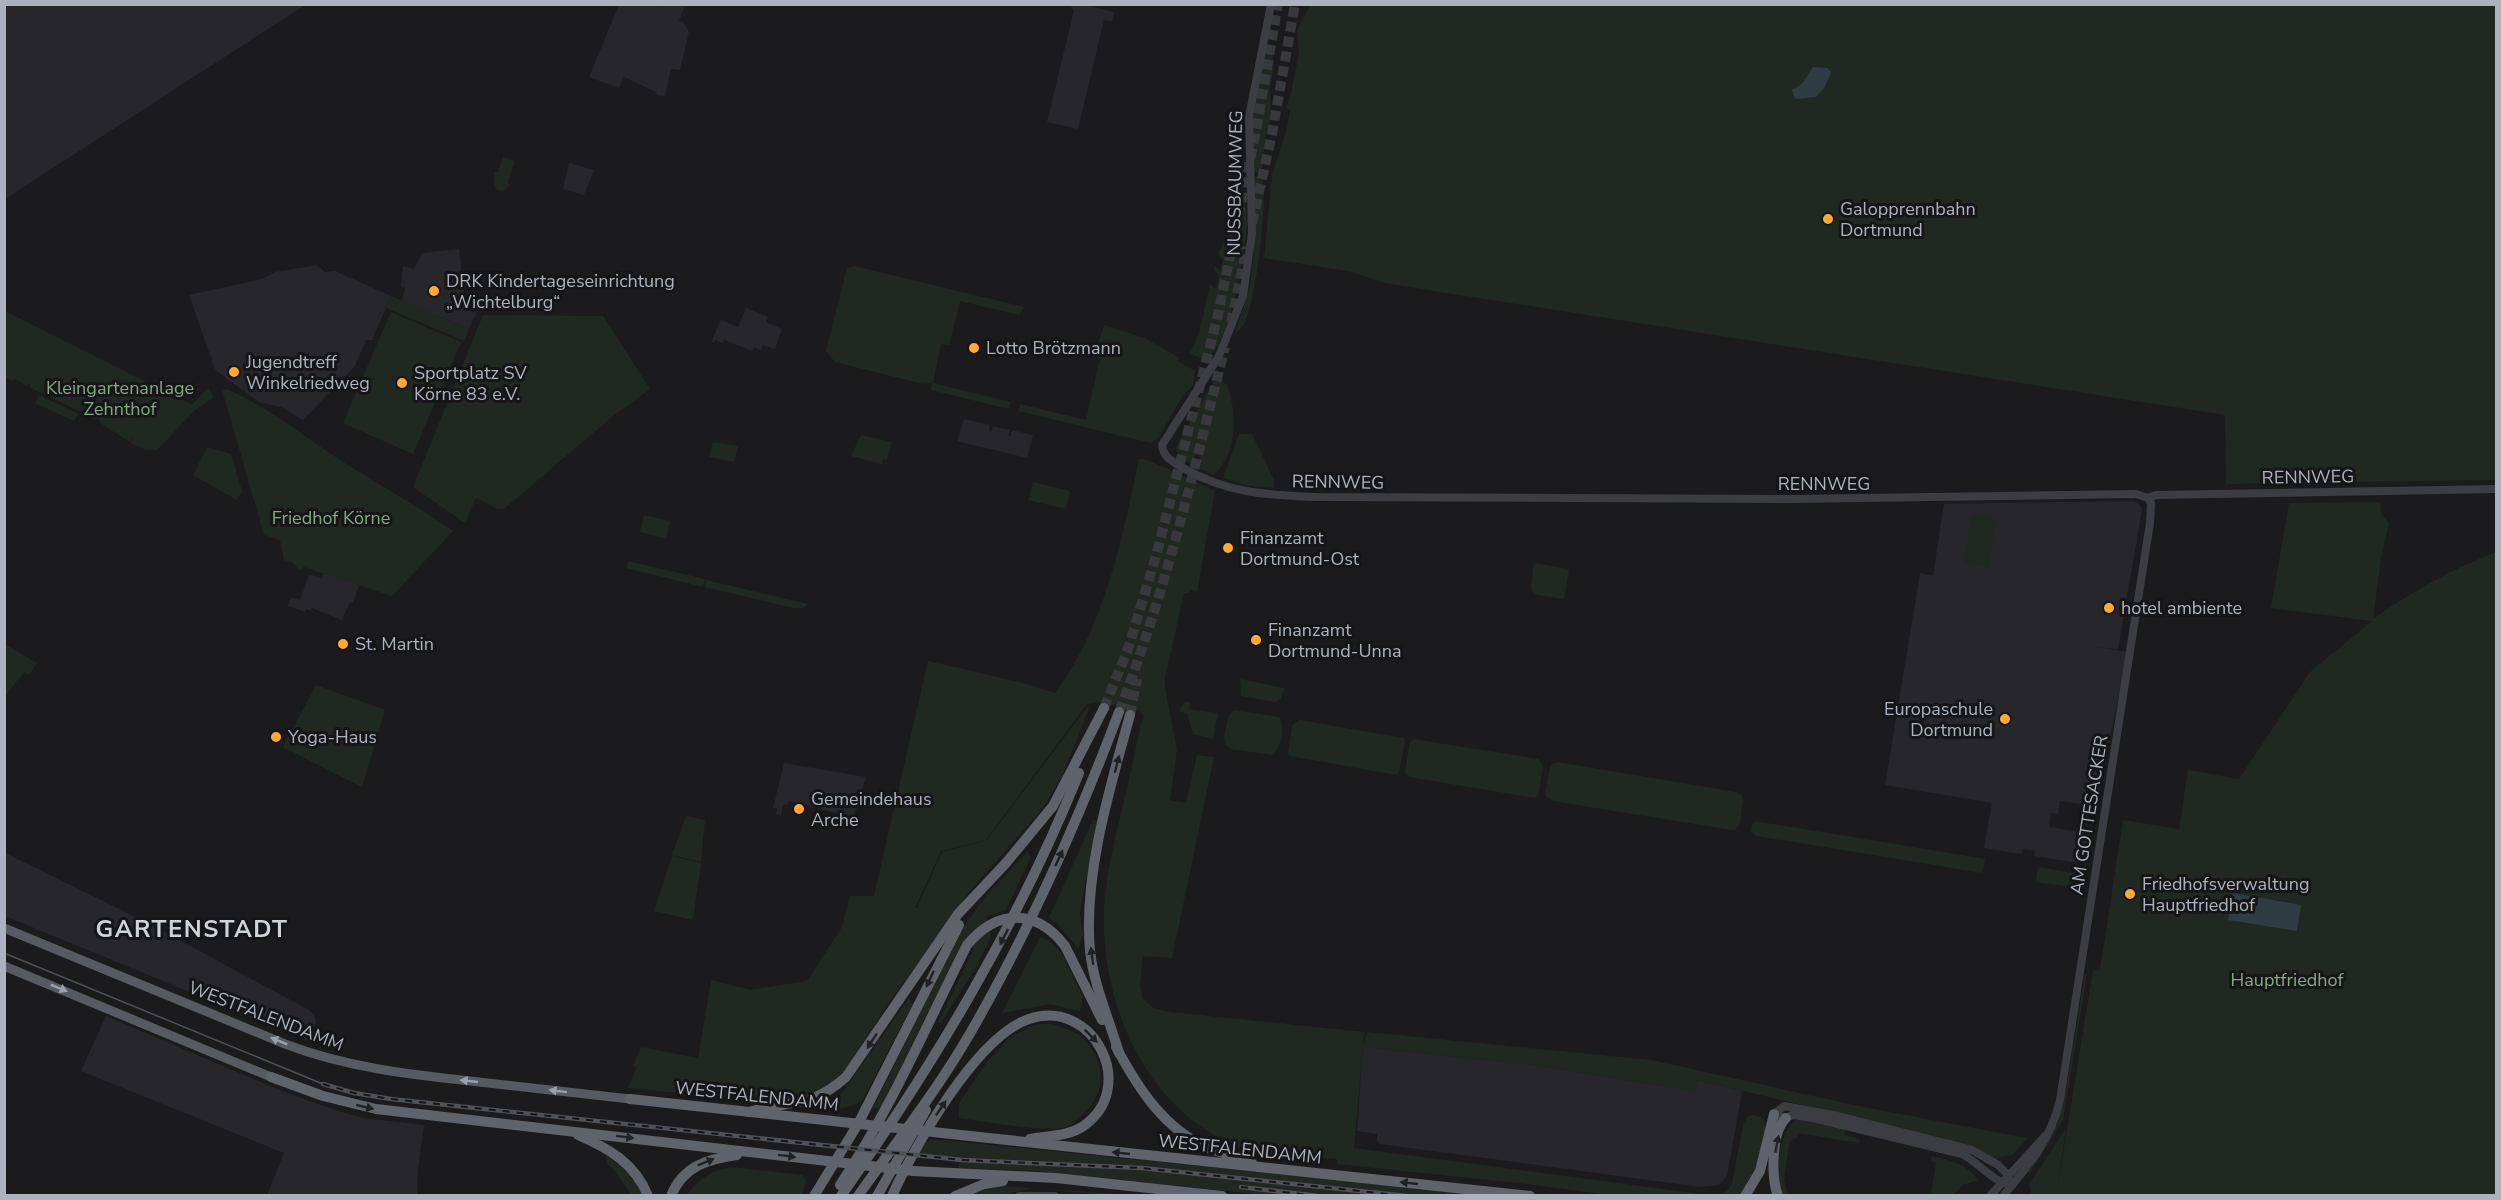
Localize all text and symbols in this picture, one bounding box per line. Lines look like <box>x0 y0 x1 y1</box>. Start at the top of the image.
street label: NUSSBAUMWEG <box>1222 110 1248 256</box>
place label: Galopprennbahn Dortmund <box>1840 197 1976 242</box>
marker: Galopprennbahn Dortmund <box>1821 212 1835 226</box>
place label: DRK Kindertageseinrichtung „Wichtelburg“ <box>446 269 675 314</box>
marker: DRK Kindertageseinrichtung „Wichtelburg“ <box>427 284 441 298</box>
place label: Lotto Brötzmann <box>986 336 1121 360</box>
marker: Lotto Brötzmann <box>967 341 981 355</box>
place label: Jugendtreff Winkelriedweg <box>245 350 370 395</box>
place label: Sportplatz SV Körne 83 e.V. <box>414 361 527 406</box>
marker: Jugendtreff Winkelriedweg <box>227 365 241 379</box>
park label: Kleingartenanlage Zehnthof <box>46 376 194 421</box>
marker: Sportplatz SV Körne 83 e.V. <box>395 376 409 390</box>
street label: RENNWEG <box>2262 464 2354 490</box>
street label: RENNWEG <box>1292 469 1384 495</box>
street label: RENNWEG <box>1778 472 1870 496</box>
park label: Friedhof Körne <box>272 506 390 530</box>
place label: Finanzamt Dortmund-Ost <box>1240 526 1360 571</box>
marker: Finanzamt Dortmund-Ost <box>1221 541 1235 555</box>
place label: hotel ambiente <box>2121 596 2242 620</box>
marker: hotel ambiente <box>2102 601 2116 615</box>
place label: Finanzamt Dortmund-Unna <box>1268 618 1402 663</box>
place label: St. Martin <box>355 632 434 656</box>
marker: Finanzamt Dortmund-Unna <box>1249 633 1263 647</box>
marker: St. Martin <box>336 637 350 651</box>
place label: Europaschule Dortmund <box>1884 697 1993 742</box>
marker: Europaschule Dortmund <box>1998 712 2012 726</box>
place label: Yoga-Haus <box>287 725 377 749</box>
marker: Yoga-Haus <box>269 730 283 744</box>
street label: AM GOTTESACKER <box>2065 733 2113 897</box>
one-way arrow <box>1112 755 1122 774</box>
place label: Gemeindehaus Arche <box>811 787 932 832</box>
marker: Gemeindehaus Arche <box>792 802 806 816</box>
one-way arrow <box>1054 849 1063 866</box>
place label: Friedhofsverwaltung Hauptfriedhof <box>2142 872 2309 917</box>
marker: Friedhofsverwaltung Hauptfriedhof <box>2123 887 2137 901</box>
district label: GARTENSTADT <box>95 913 289 945</box>
one-way arrow <box>999 929 1009 946</box>
one-way arrow <box>1087 947 1096 966</box>
park label: Hauptfriedhof <box>2231 968 2344 992</box>
one-way arrow <box>926 971 935 988</box>
street label: WESTFALENDAMM <box>185 975 347 1057</box>
one-way arrow <box>50 983 68 993</box>
one-way arrow <box>1083 1028 1097 1042</box>
one-way arrow <box>866 1033 877 1049</box>
one-way arrow <box>270 1036 288 1045</box>
street label: WESTFALENDAMM <box>674 1075 840 1117</box>
one-way arrow <box>459 1076 478 1085</box>
one-way arrow <box>548 1086 567 1096</box>
one-way arrow <box>935 1101 947 1117</box>
one-way arrow <box>356 1102 374 1112</box>
street label: WESTFALENDAMM <box>1157 1128 1323 1170</box>
one-way arrow <box>615 1132 634 1142</box>
one-way arrow <box>1773 1134 1782 1153</box>
one-way arrow <box>1112 1148 1131 1158</box>
one-way arrow <box>778 1152 797 1161</box>
one-way arrow <box>697 1156 715 1166</box>
one-way arrow <box>1399 1178 1418 1188</box>

